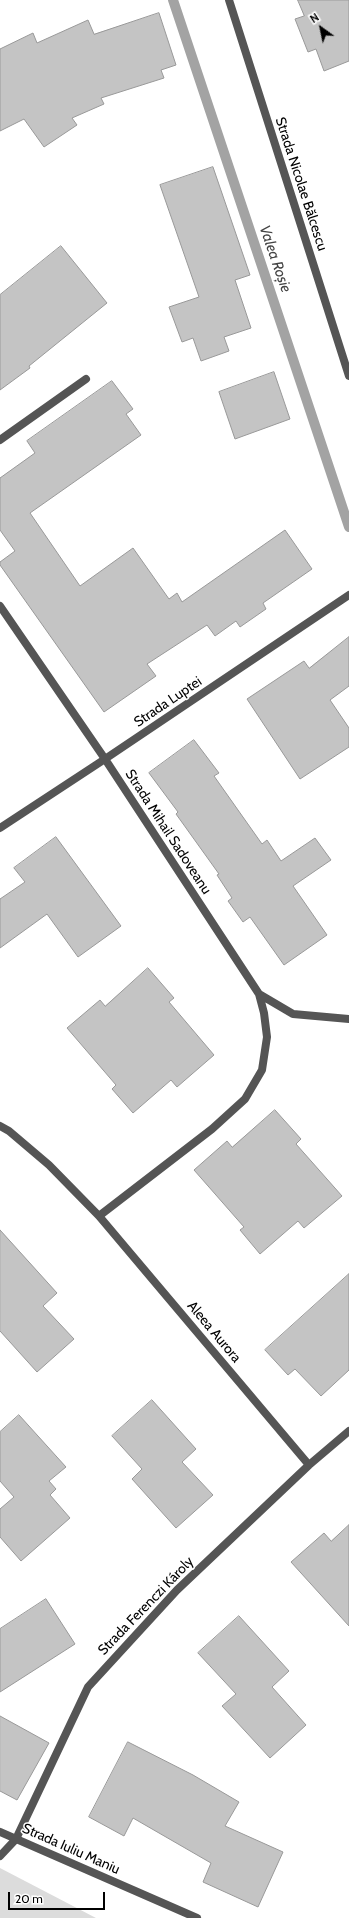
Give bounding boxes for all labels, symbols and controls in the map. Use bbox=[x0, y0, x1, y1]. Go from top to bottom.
north arrow bbox=[301, 8, 341, 48]
text: N bbox=[307, 10, 322, 26]
street label: Strada Nicolae Bălcescu bbox=[271, 115, 331, 253]
water label: Valea Roșie bbox=[255, 223, 295, 295]
street label: Strada Luptei bbox=[131, 673, 205, 731]
street label: Strada Mihail Sadoveanu bbox=[121, 766, 215, 898]
street label: Aleea Aurora bbox=[184, 1298, 244, 1366]
street label: Strada Ferenczi Károly bbox=[95, 1553, 197, 1659]
street label: Strada Iuliu Maniu bbox=[20, 1820, 122, 1878]
scale bar bbox=[10, 1884, 107, 1910]
text: 20 m bbox=[15, 1891, 43, 1906]

